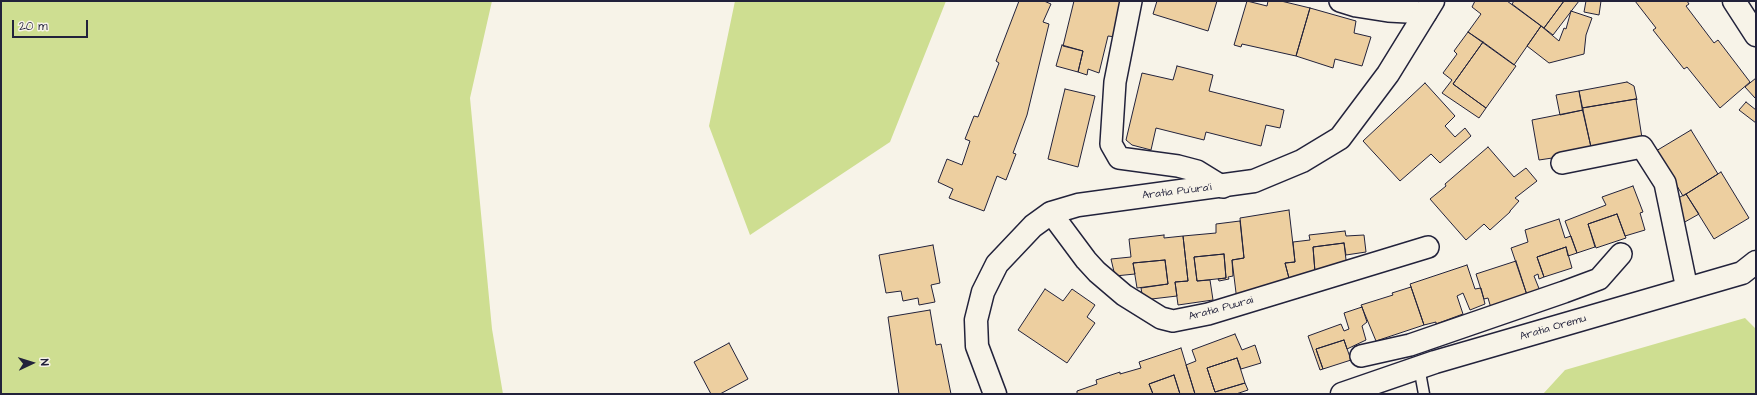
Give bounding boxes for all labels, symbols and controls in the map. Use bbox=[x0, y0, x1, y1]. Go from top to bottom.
scale bar bbox=[14, 12, 90, 38]
text: 20 m bbox=[19, 18, 48, 35]
street label: Aratia Pu'ura'i bbox=[1142, 181, 1212, 203]
street label: Aratia Puurai bbox=[1187, 294, 1255, 324]
street label: Aratia Oremu bbox=[1518, 312, 1588, 344]
north arrow bbox=[12, 343, 52, 383]
text: N bbox=[37, 358, 52, 366]

